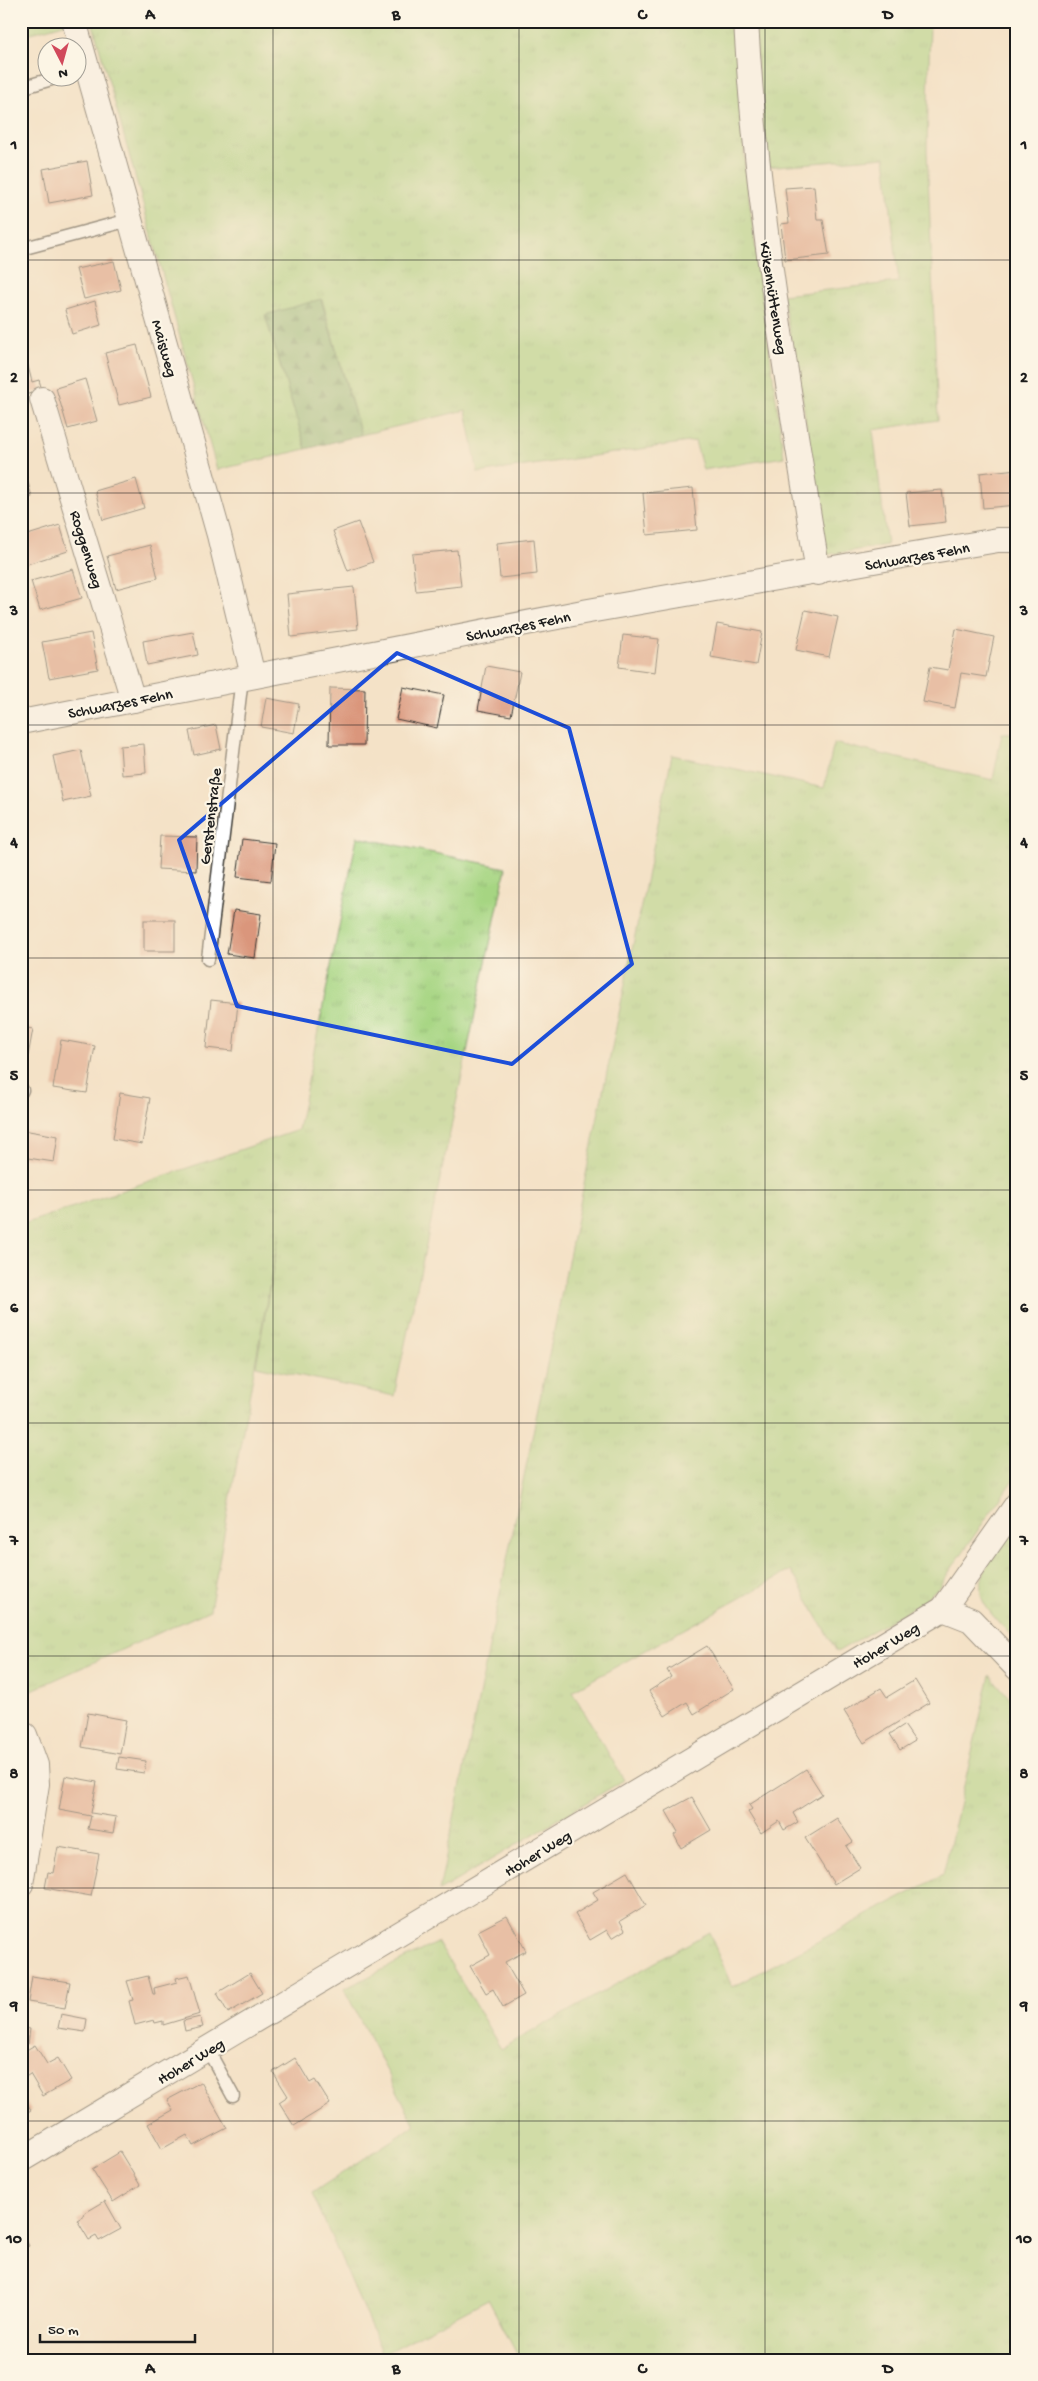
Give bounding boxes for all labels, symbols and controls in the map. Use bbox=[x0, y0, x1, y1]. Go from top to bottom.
text: A bbox=[144, 7, 156, 26]
text: B bbox=[391, 7, 401, 26]
text: C bbox=[637, 7, 648, 26]
text: D bbox=[881, 7, 894, 26]
north arrow bbox=[38, 38, 88, 88]
text: N bbox=[58, 64, 69, 81]
text: 1 bbox=[10, 137, 17, 156]
text: 1 bbox=[1020, 137, 1027, 156]
street label: Kükenhüttenweg bbox=[753, 241, 790, 356]
street label: Maisweg bbox=[145, 318, 180, 380]
text: 2 bbox=[10, 370, 18, 389]
text: 2 bbox=[1020, 370, 1028, 389]
street label: Roggenweg bbox=[64, 509, 106, 591]
street label: Schwarzes Fehn bbox=[864, 540, 972, 577]
text: 3 bbox=[9, 603, 18, 622]
text: 3 bbox=[1019, 603, 1028, 622]
street label: Schwarzes Fehn bbox=[465, 609, 573, 648]
street label: Schwarzes Fehn bbox=[67, 686, 175, 725]
street label: Gerstenstraße bbox=[197, 766, 228, 866]
text: 4 bbox=[9, 835, 18, 854]
text: 4 bbox=[1019, 835, 1028, 854]
text: 5 bbox=[10, 1068, 19, 1087]
text: 5 bbox=[1020, 1068, 1029, 1087]
text: 6 bbox=[10, 1300, 19, 1319]
text: 6 bbox=[1020, 1300, 1029, 1319]
text: 7 bbox=[9, 1533, 19, 1552]
text: 7 bbox=[1019, 1533, 1029, 1552]
street label: Hoher Weg bbox=[850, 1620, 924, 1674]
text: 8 bbox=[10, 1766, 19, 1785]
text: 8 bbox=[1020, 1766, 1029, 1785]
street label: Hoher Weg bbox=[502, 1828, 576, 1882]
text: 9 bbox=[9, 1998, 18, 2017]
text: 9 bbox=[1019, 1998, 1028, 2017]
street label: Hoher Weg bbox=[155, 2036, 229, 2090]
text: 10 bbox=[5, 2231, 22, 2250]
text: 10 bbox=[1015, 2231, 1032, 2250]
scale bar bbox=[40, 2311, 195, 2343]
text: 50 m bbox=[48, 2322, 79, 2340]
text: A bbox=[144, 2361, 156, 2380]
text: B bbox=[391, 2361, 401, 2380]
text: C bbox=[637, 2361, 648, 2380]
text: D bbox=[881, 2361, 894, 2380]

